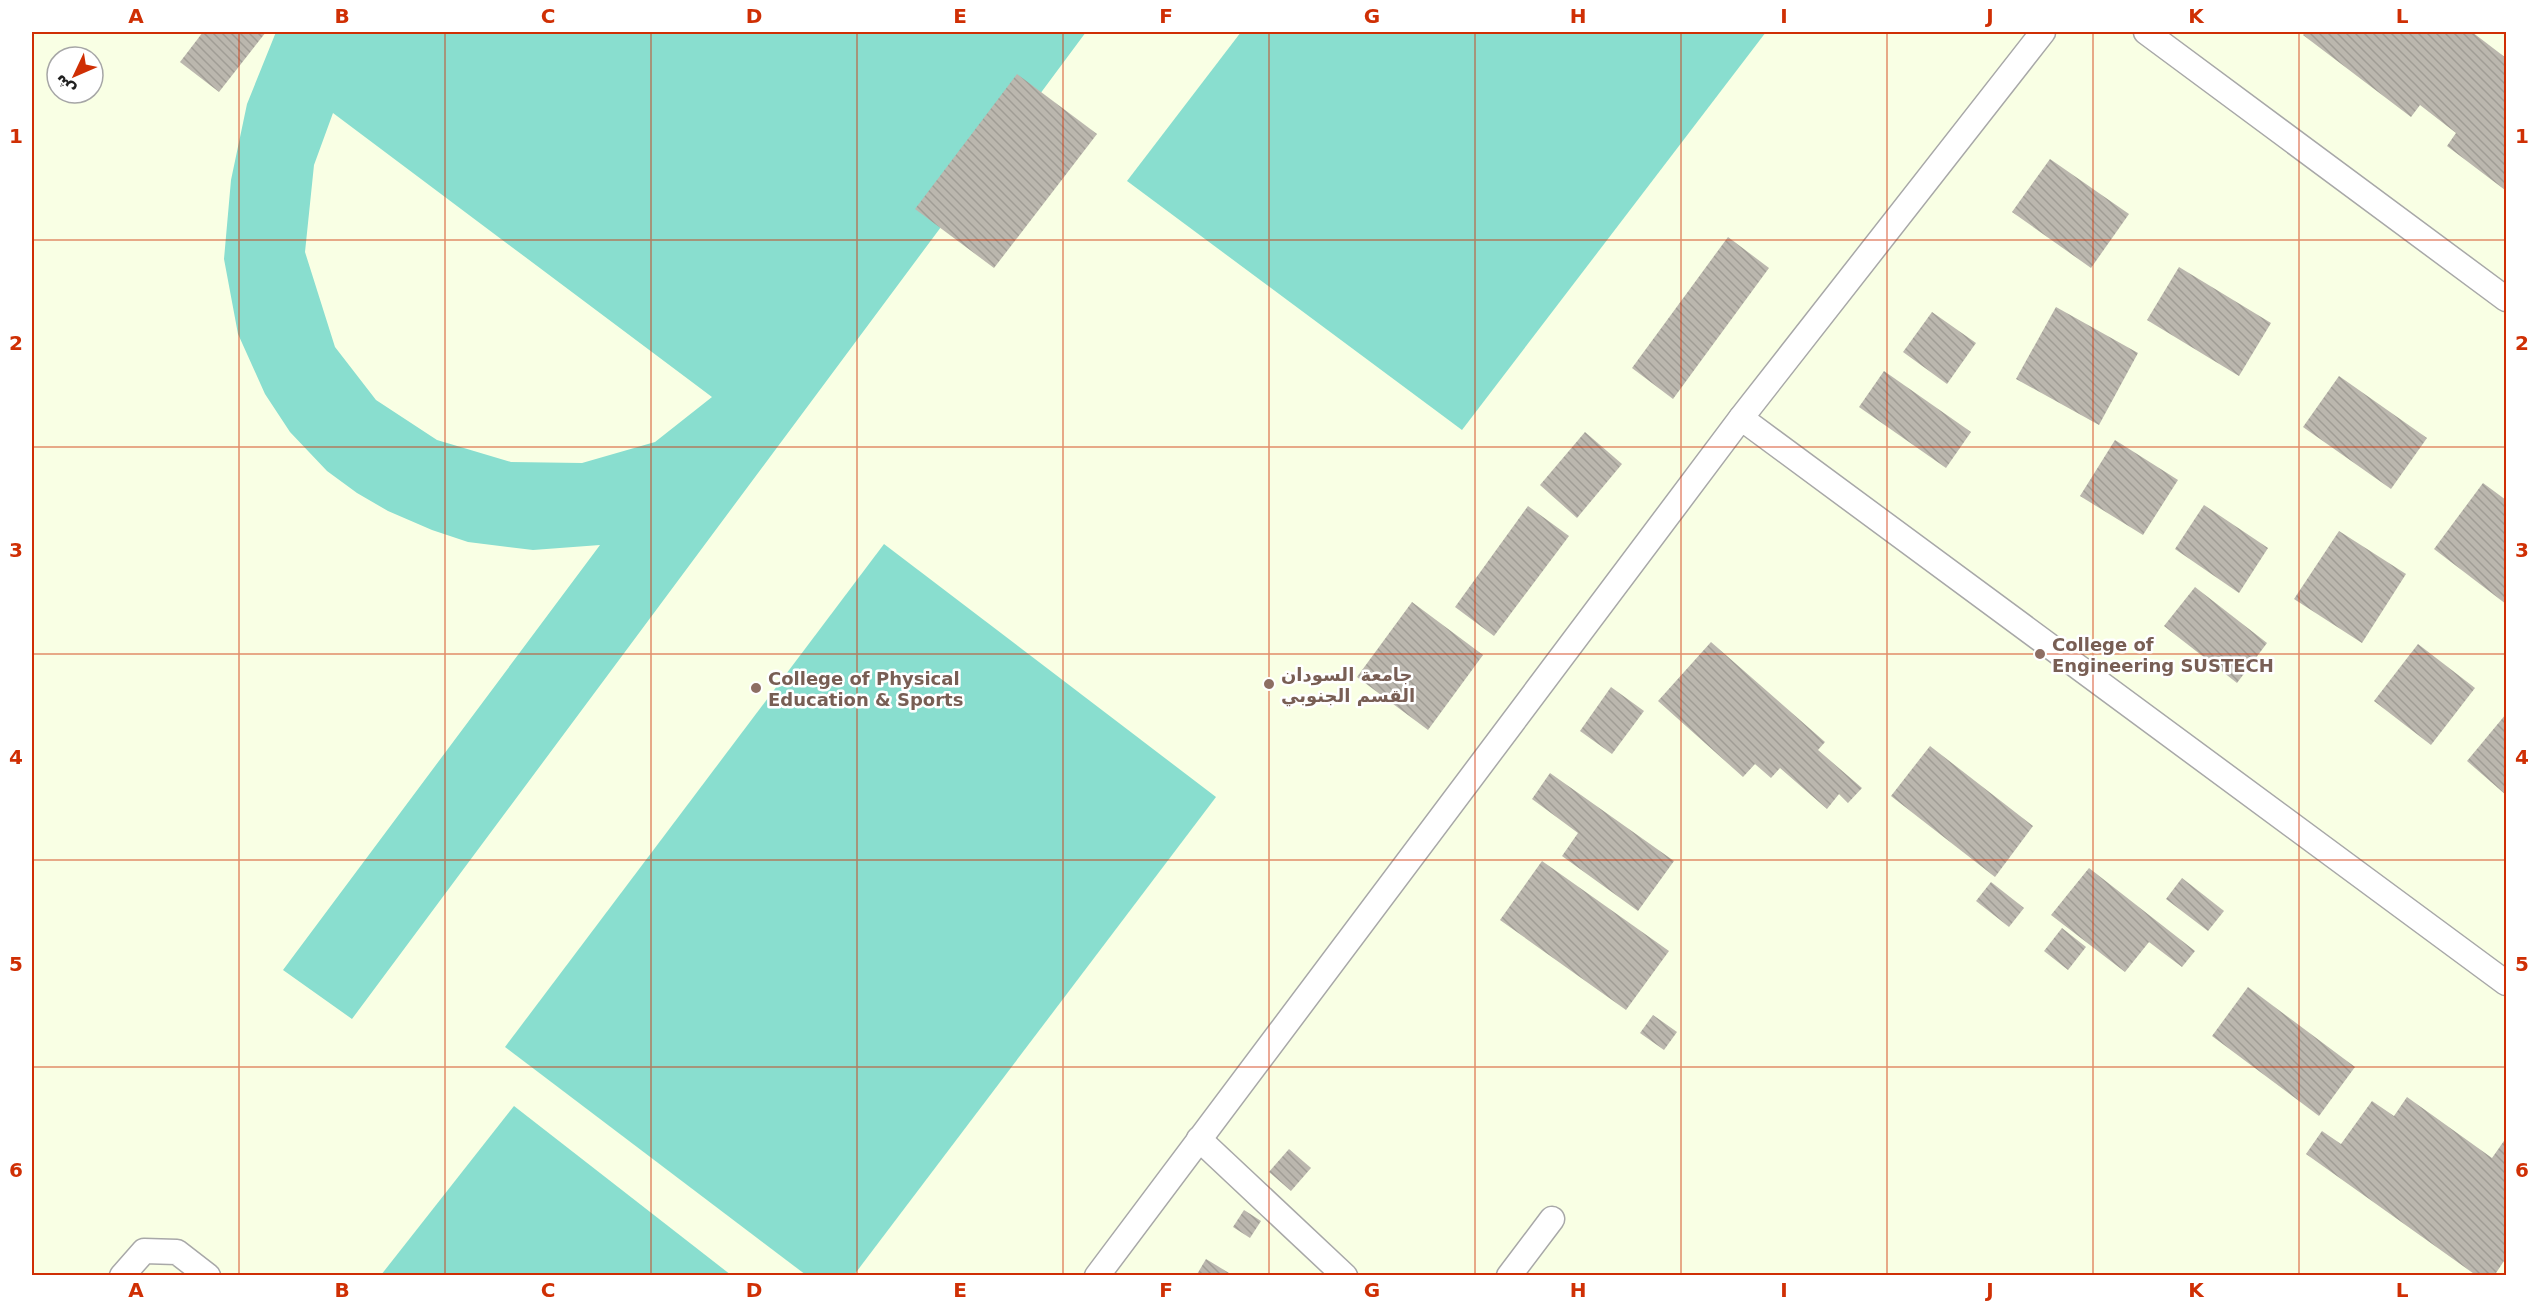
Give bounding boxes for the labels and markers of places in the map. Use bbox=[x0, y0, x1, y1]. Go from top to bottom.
place label: College of Engineering SUSTECH bbox=[2052, 634, 2274, 676]
marker: College of Engineering SUSTECH bbox=[2033, 647, 2047, 661]
place label: جامعة السودان القسم الجنوبي bbox=[1281, 664, 1415, 707]
place label: College of Physical Education & Sports bbox=[768, 668, 963, 710]
marker: جامعة السودان القسم الجنوبي bbox=[1262, 677, 1276, 691]
marker: College of Physical Education & Sports bbox=[749, 681, 763, 695]

